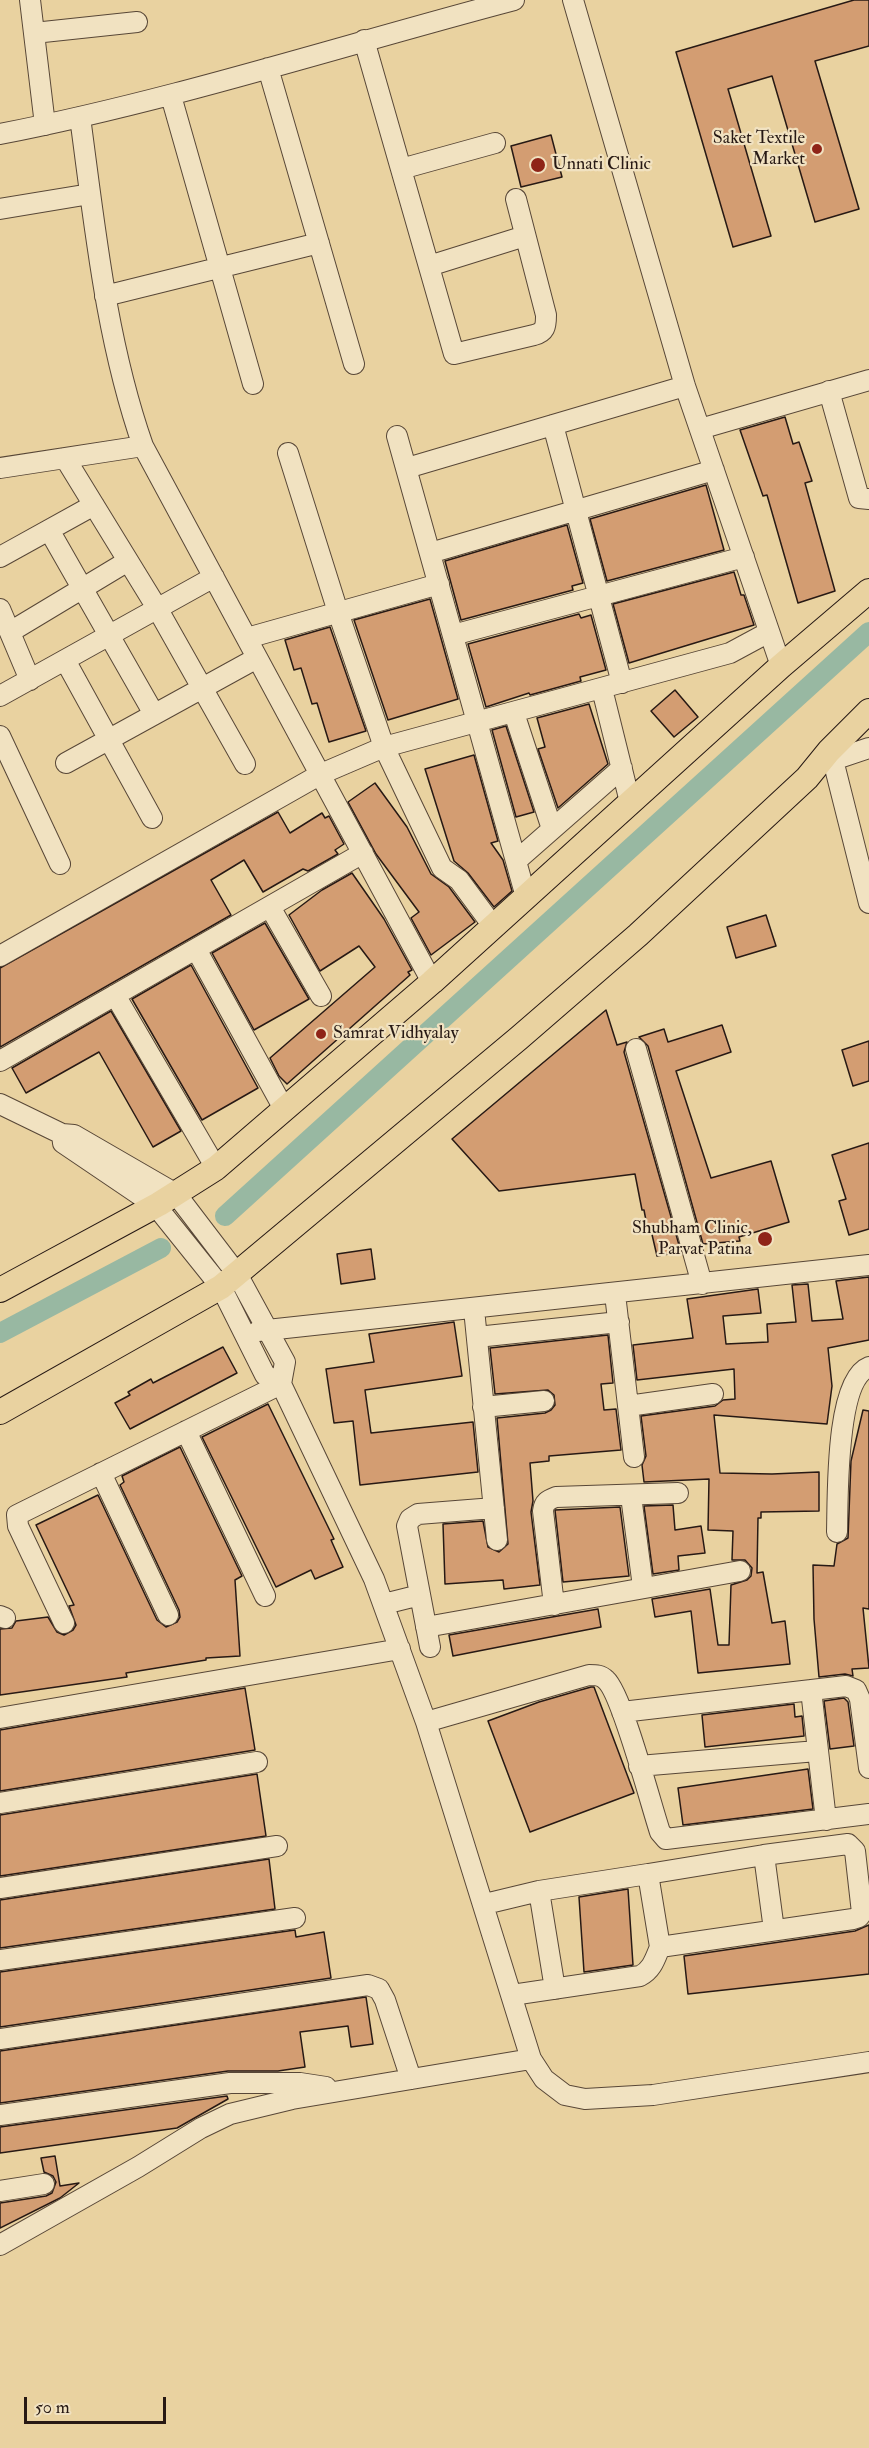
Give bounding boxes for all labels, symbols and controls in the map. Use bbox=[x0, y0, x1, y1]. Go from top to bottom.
place label: Saket Textile Market bbox=[713, 128, 805, 170]
marker: Saket Textile Market bbox=[810, 142, 824, 156]
place label: Unnati Clinic bbox=[552, 154, 651, 176]
marker: Unnati Clinic bbox=[529, 156, 547, 174]
place label: Samrat Vidhyalay bbox=[333, 1023, 459, 1045]
marker: Samrat Vidhyalay bbox=[314, 1027, 328, 1041]
place label: Shubham Clinic, Parvat Patina bbox=[632, 1218, 752, 1260]
marker: Shubham Clinic, Parvat Patina bbox=[756, 1230, 774, 1248]
scale bar bbox=[27, 2385, 170, 2423]
text: 50 m bbox=[35, 2396, 70, 2419]

